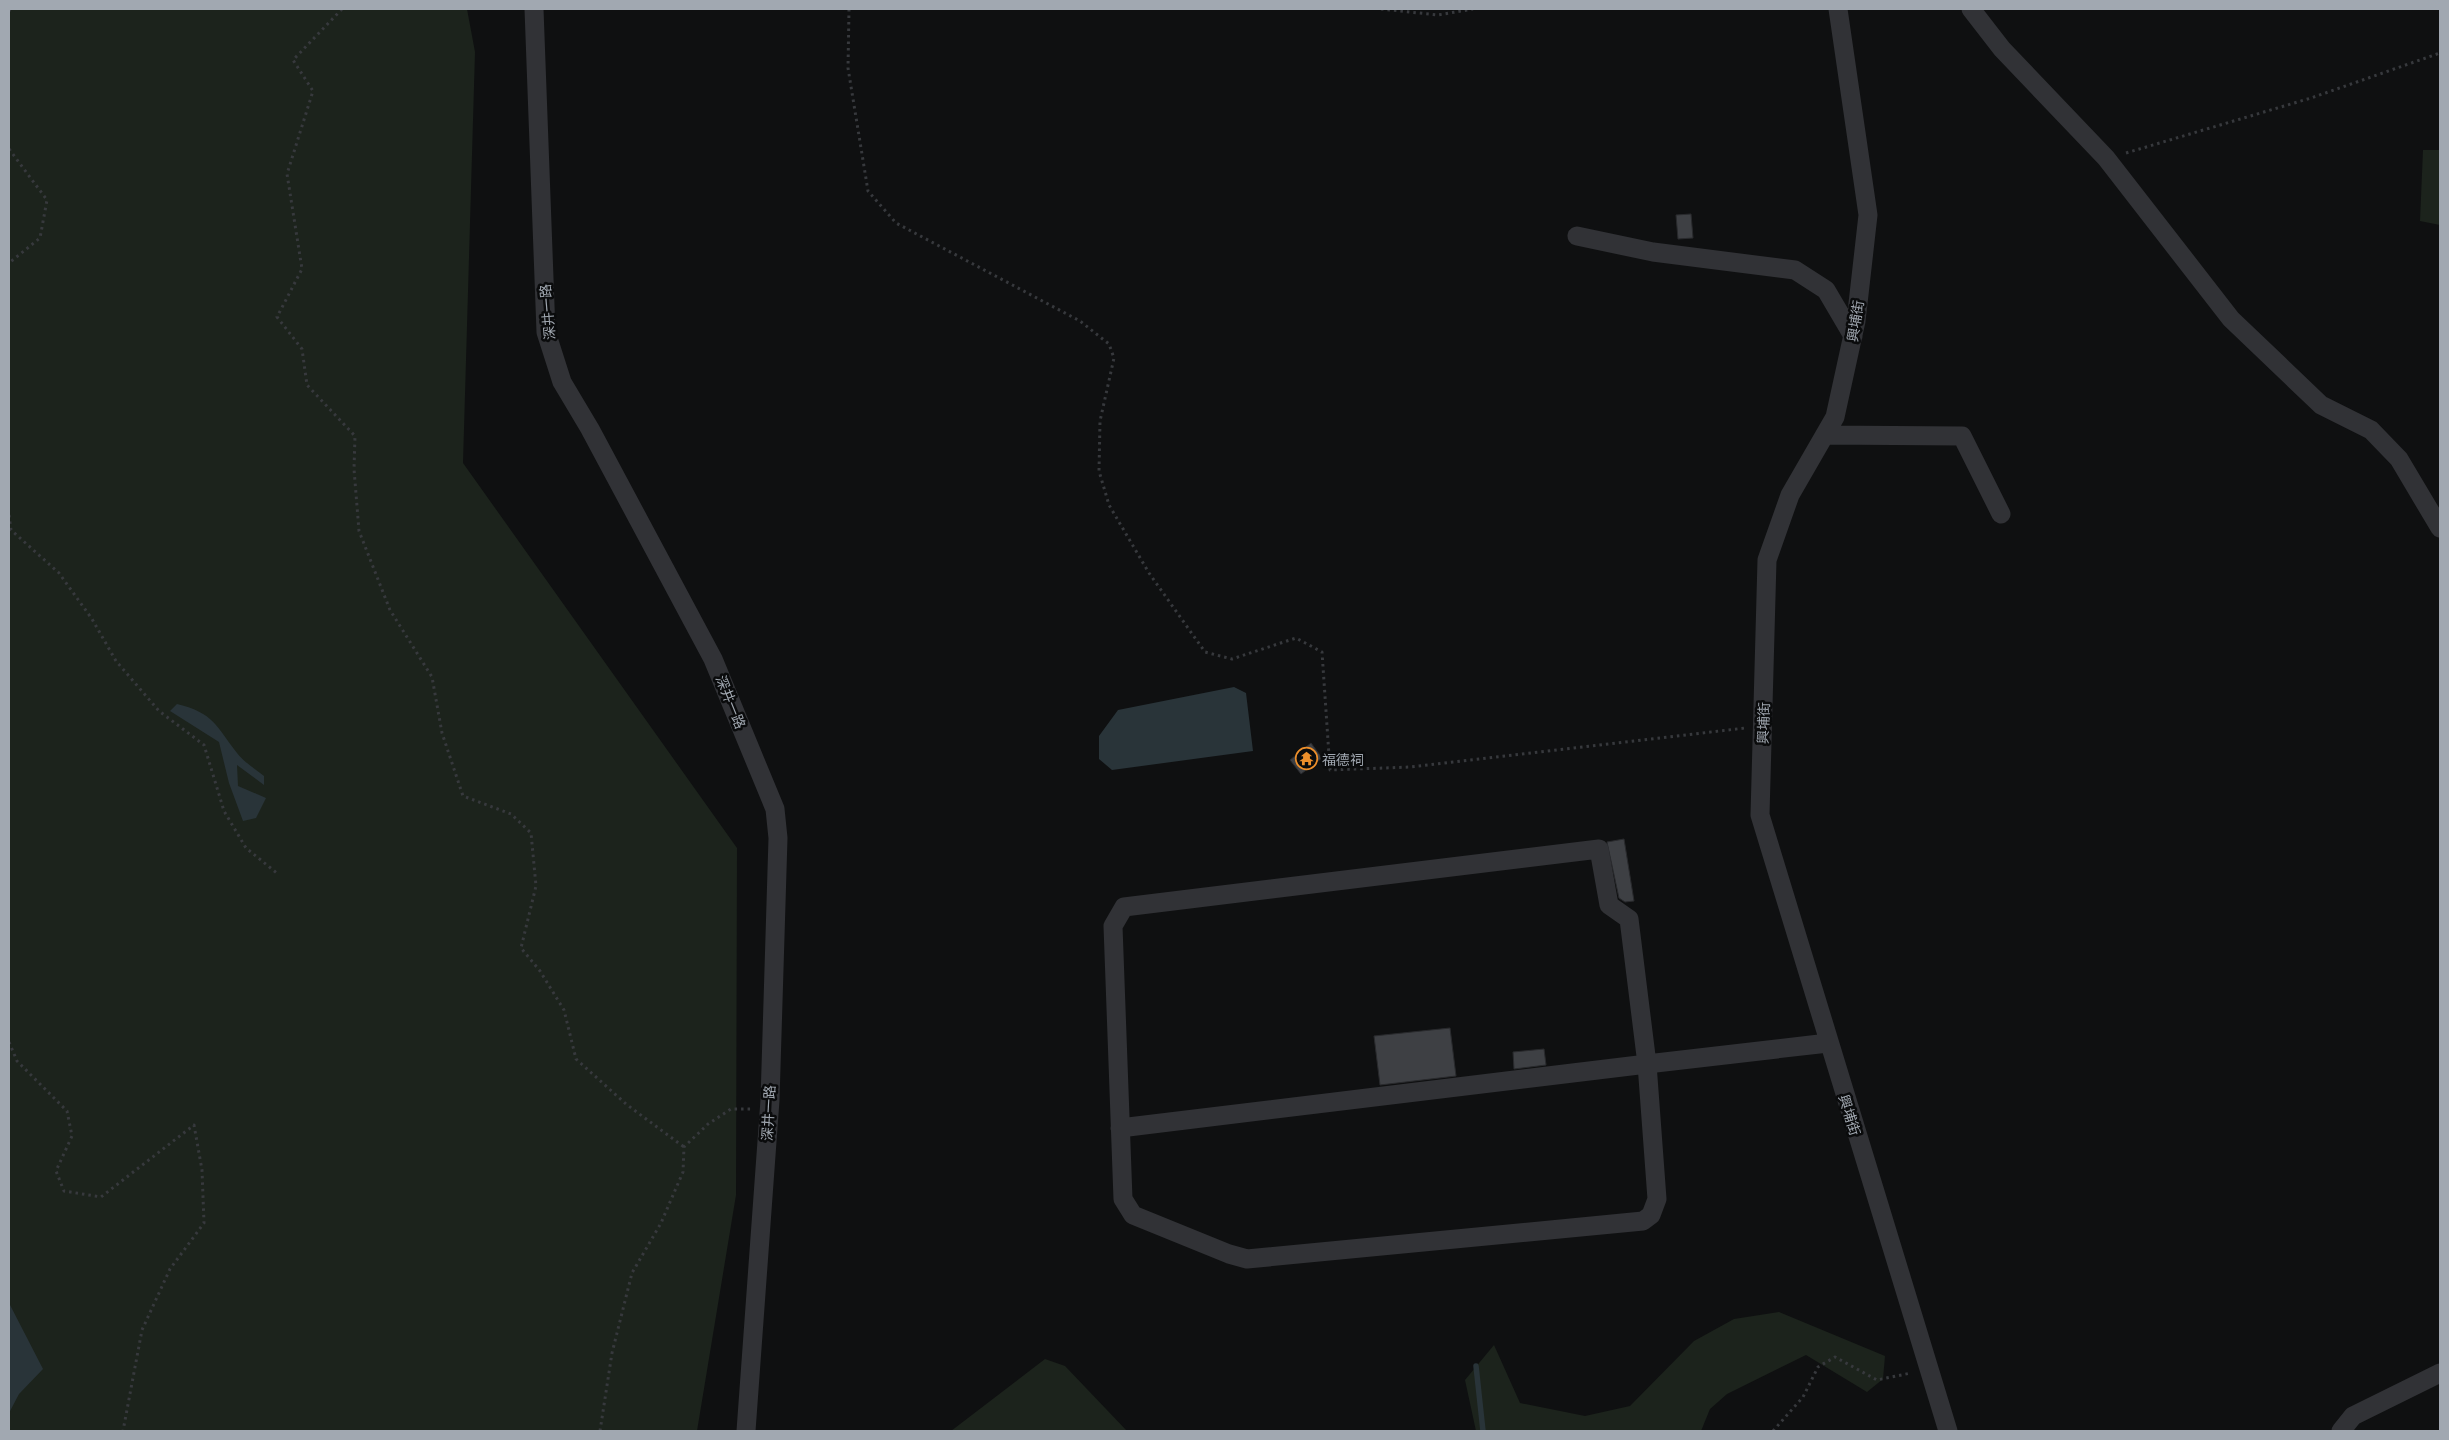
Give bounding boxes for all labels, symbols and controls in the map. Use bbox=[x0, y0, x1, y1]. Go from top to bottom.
street label: 深井一路 bbox=[535, 283, 559, 341]
street label: 興埔街 bbox=[1842, 299, 1868, 343]
street label: 深井一路 bbox=[712, 672, 750, 732]
street label: 興埔街 bbox=[1753, 702, 1773, 744]
temple icon: 福德祠 bbox=[1294, 747, 1318, 771]
place label: 福德祠 bbox=[1322, 750, 1364, 769]
street label: 深井一路 bbox=[757, 1085, 779, 1141]
street label: 興埔街 bbox=[1835, 1092, 1865, 1138]

